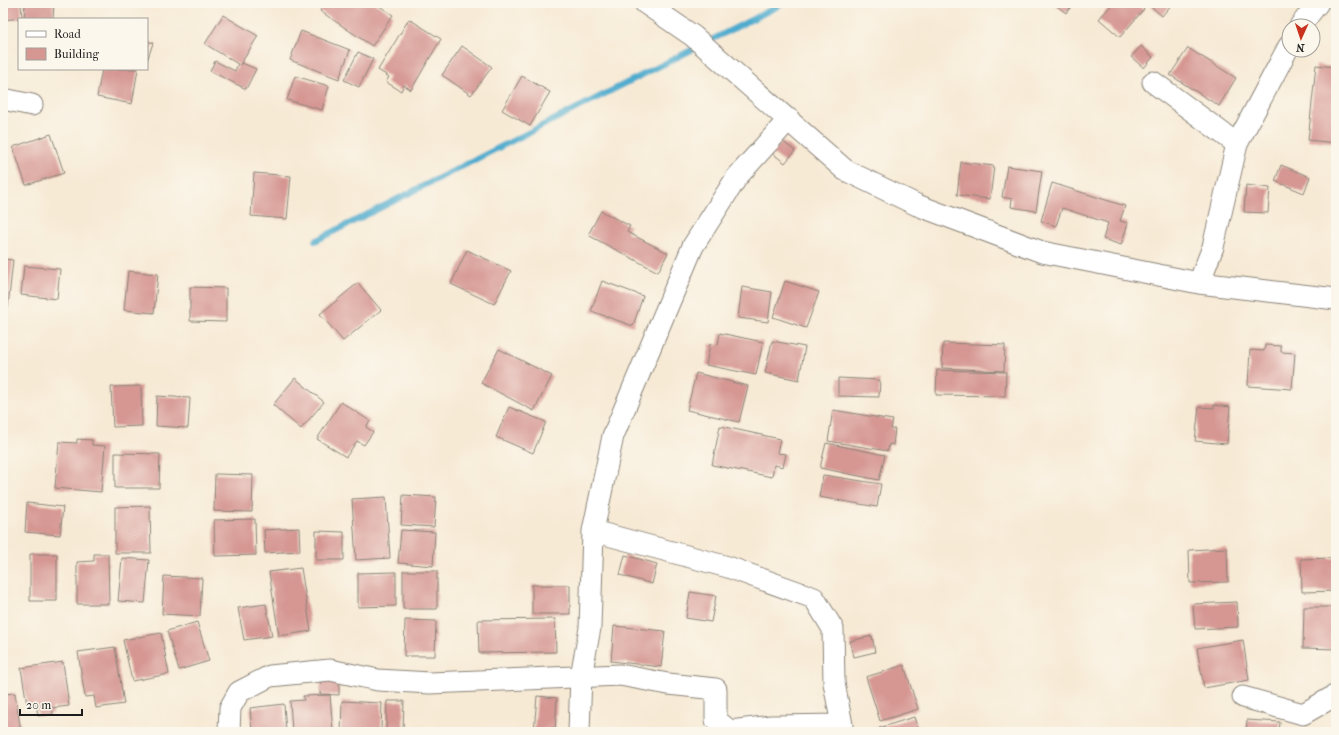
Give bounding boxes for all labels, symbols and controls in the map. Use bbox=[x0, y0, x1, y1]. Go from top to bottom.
legend bbox=[18, 18, 148, 70]
north arrow bbox=[1281, 18, 1321, 58]
text: Road bbox=[54, 27, 81, 41]
text: N bbox=[1295, 41, 1305, 54]
text: Building bbox=[54, 47, 99, 61]
scale bar bbox=[20, 691, 82, 717]
text: 20 m bbox=[26, 698, 51, 712]

